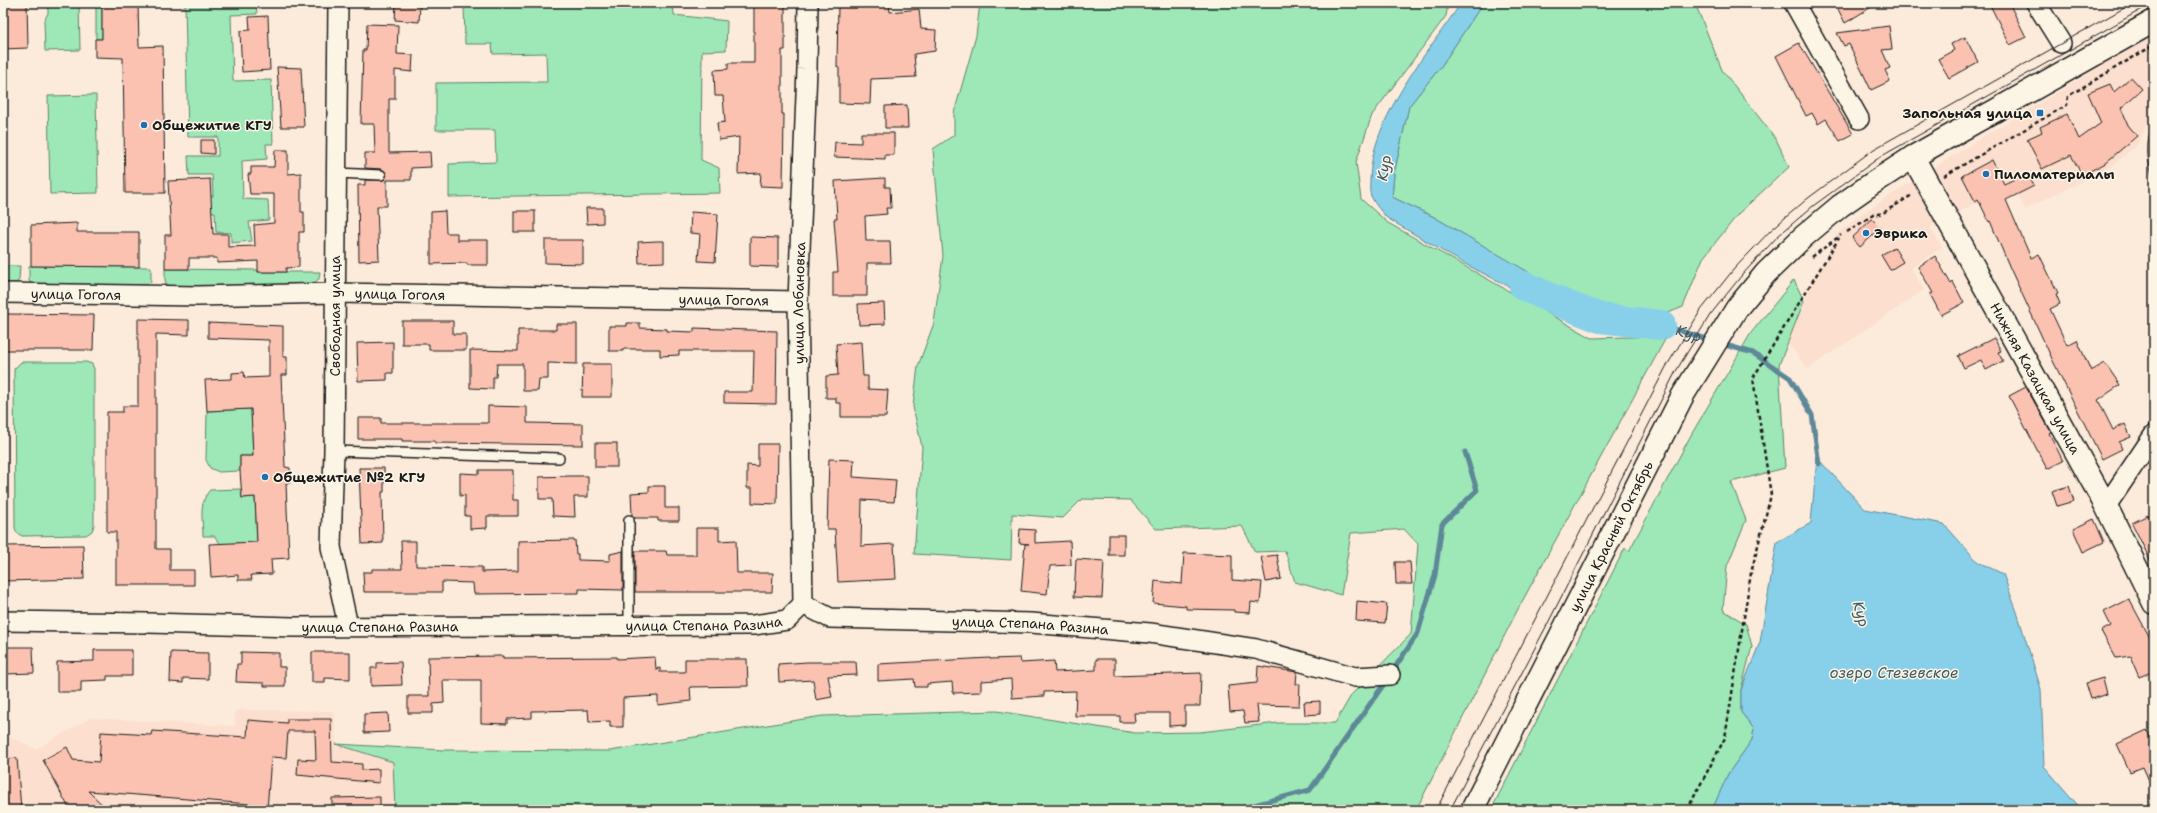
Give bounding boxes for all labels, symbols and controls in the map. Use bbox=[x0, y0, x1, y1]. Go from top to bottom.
place label: Запольная улица bbox=[1903, 104, 2032, 122]
marker: Запольная улица bbox=[2035, 108, 2045, 118]
place label: Общежитие КГУ bbox=[152, 116, 272, 134]
marker: Общежитие КГУ bbox=[139, 120, 149, 130]
water label: Кур bbox=[1372, 153, 1396, 183]
place label: Пиломатериалы bbox=[1994, 165, 2115, 183]
marker: Пиломатериалы bbox=[1981, 169, 1991, 179]
place label: Эврика bbox=[1874, 224, 1928, 242]
marker: Эврика bbox=[1861, 228, 1871, 238]
street label: улица Лобановка bbox=[789, 241, 809, 364]
street label: Свободная улица bbox=[326, 255, 344, 377]
street label: улица Гоголя bbox=[31, 284, 121, 304]
street label: улица Гоголя bbox=[355, 284, 445, 304]
street label: улица Гоголя bbox=[678, 290, 769, 309]
street label: Нижняя Казацкая улица bbox=[1986, 299, 2085, 458]
water label: Кур bbox=[1673, 320, 1704, 347]
street label: улица Красный Октябрь bbox=[1565, 458, 1657, 615]
place label: Общежитие №2 КГУ bbox=[273, 468, 425, 486]
marker: Общежитие №2 КГУ bbox=[260, 472, 270, 482]
water label: Кур bbox=[1848, 599, 1874, 629]
street label: улица Степана Разина bbox=[625, 612, 784, 635]
street label: улица Степана Разина bbox=[952, 612, 1110, 639]
street label: улица Степана Разина bbox=[301, 617, 459, 636]
water label: озеро Стезевское bbox=[1830, 663, 1958, 683]

